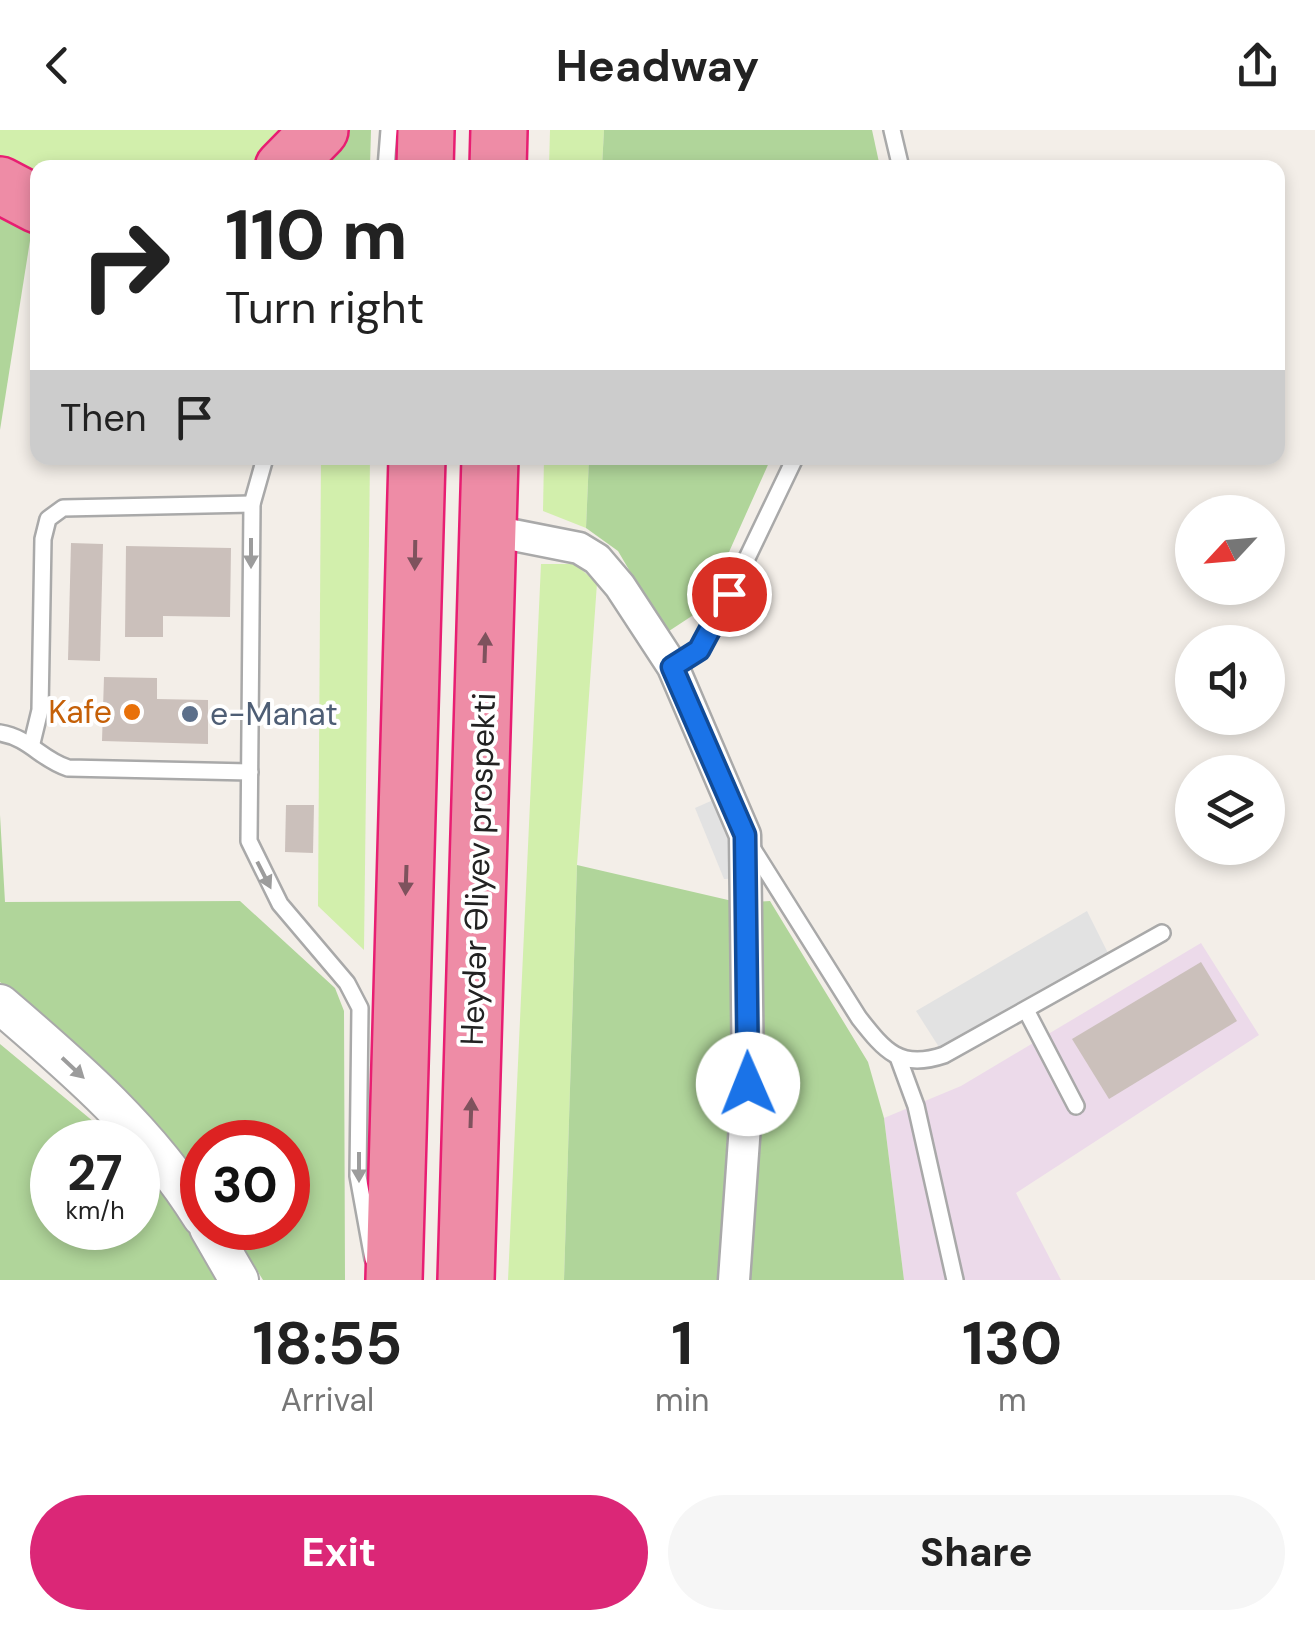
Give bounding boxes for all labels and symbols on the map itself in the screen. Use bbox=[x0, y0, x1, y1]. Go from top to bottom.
north arrow bbox=[1175, 495, 1285, 605]
one-way arrow bbox=[243, 537, 259, 569]
one-way arrow bbox=[406, 539, 422, 571]
pin bbox=[687, 552, 772, 637]
one-way arrow bbox=[477, 631, 493, 663]
place label: Kafe bbox=[48, 691, 112, 733]
street label: Heydər Əliyev prospekti bbox=[451, 692, 505, 1046]
place label: e-Manat bbox=[210, 693, 338, 735]
marker: Kafe bbox=[121, 701, 143, 723]
marker: e-Manat bbox=[179, 703, 201, 725]
one-way arrow bbox=[255, 860, 272, 889]
one-way arrow bbox=[398, 864, 414, 896]
position arrow bbox=[696, 1032, 800, 1136]
one-way arrow bbox=[61, 1056, 85, 1079]
one-way arrow bbox=[463, 1096, 479, 1128]
speed limit sign: 30 bbox=[180, 1120, 310, 1250]
one-way arrow bbox=[351, 1152, 367, 1184]

